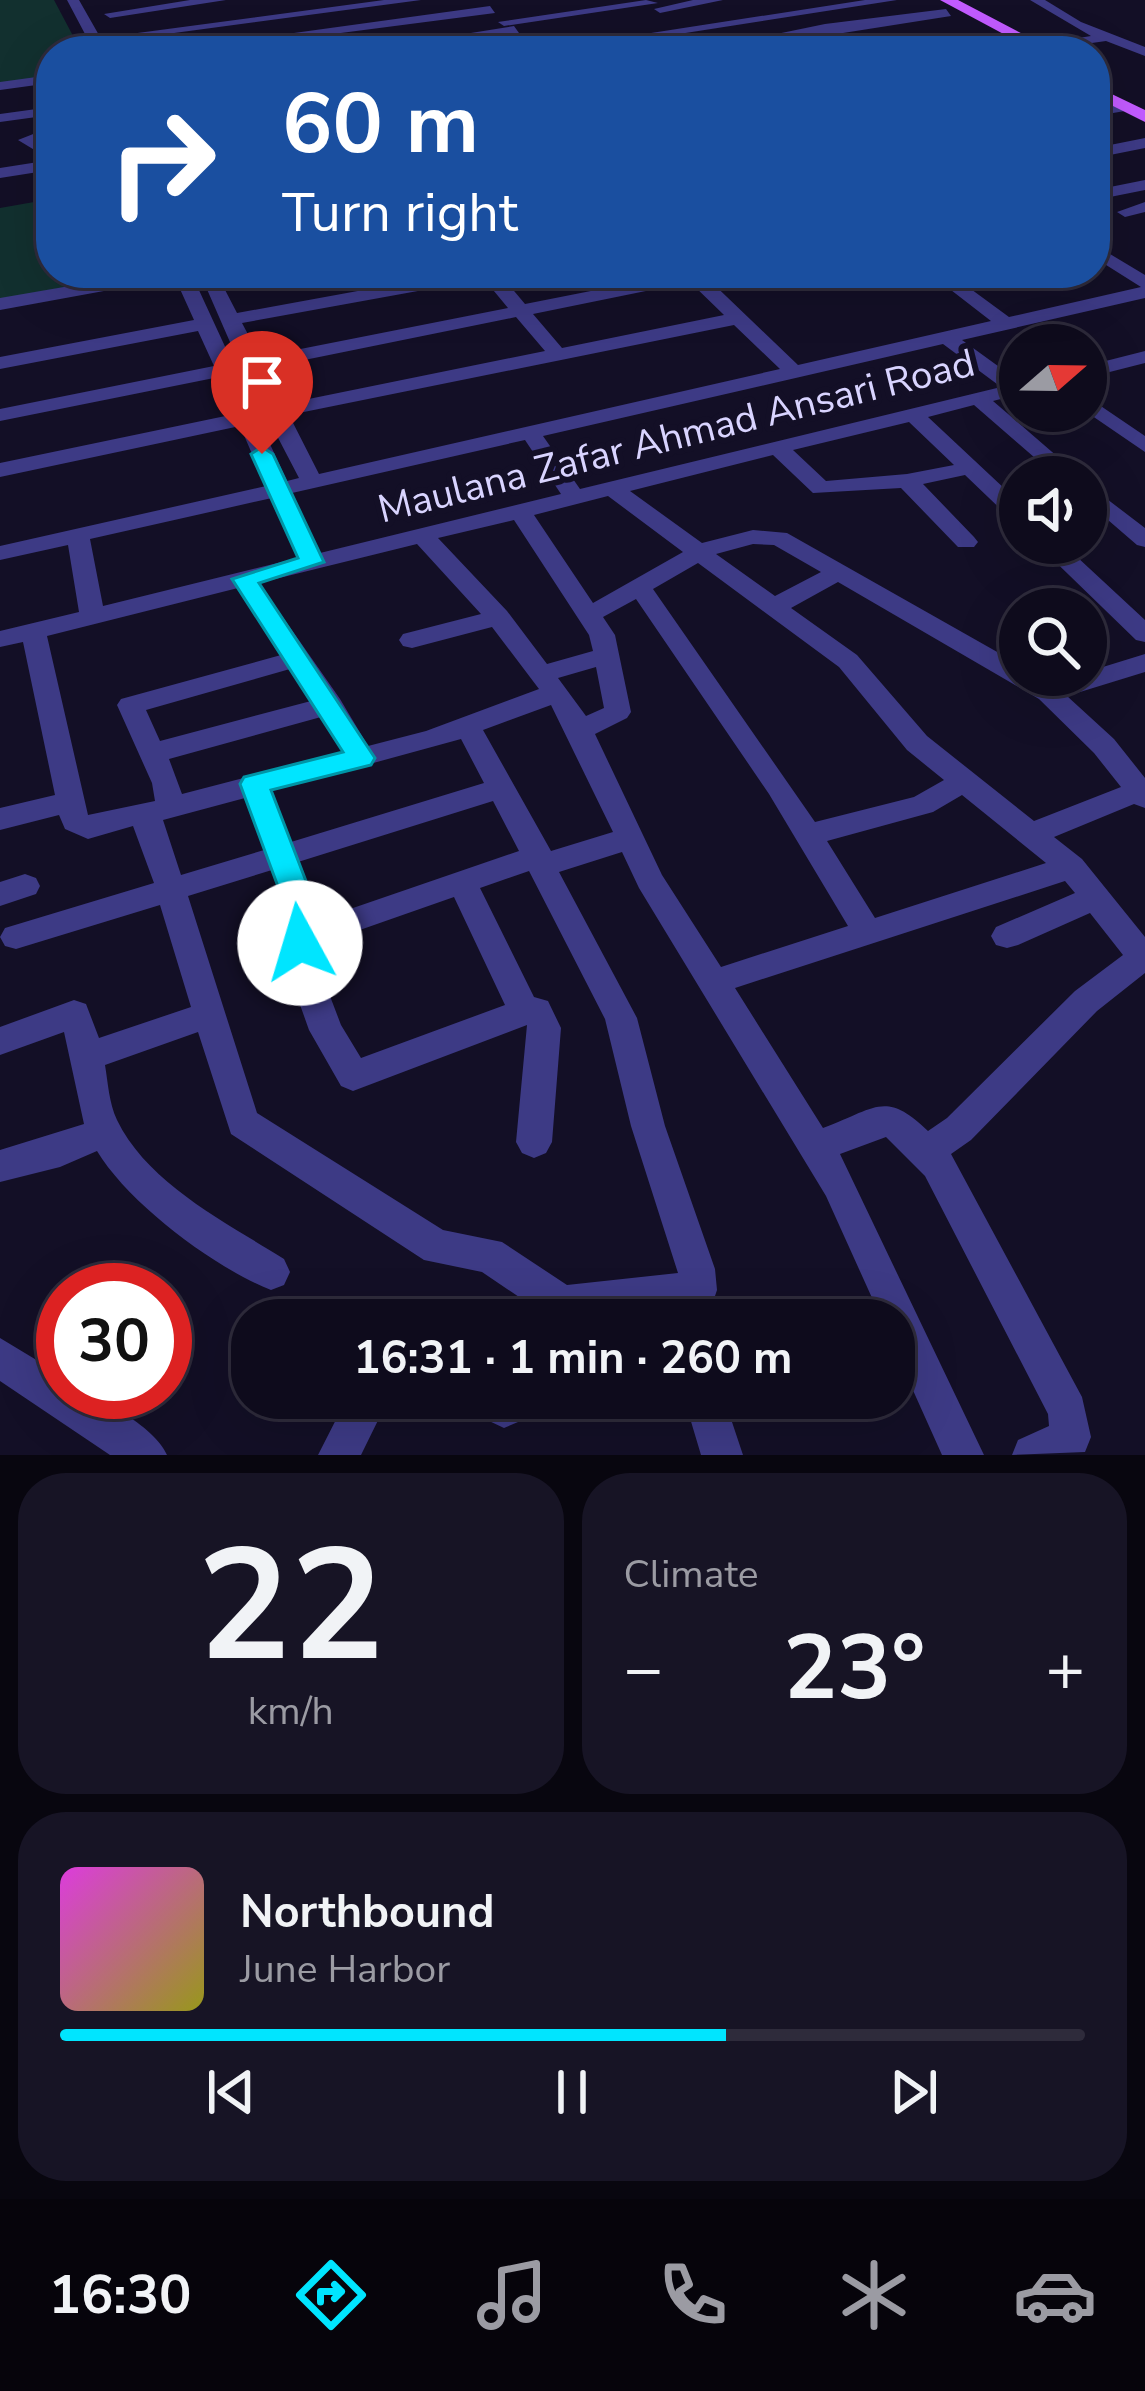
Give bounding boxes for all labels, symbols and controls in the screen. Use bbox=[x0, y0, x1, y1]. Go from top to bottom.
text: 60 m bbox=[282, 67, 479, 182]
icon: right bbox=[84, 84, 240, 240]
text: Turn right bbox=[282, 176, 518, 250]
north arrow bbox=[999, 324, 1107, 432]
map controls bbox=[999, 324, 1107, 696]
pin bbox=[211, 331, 313, 454]
street label: Maulana Zafar Ahmad Ansari Road bbox=[373, 337, 980, 536]
icon: arrive bbox=[229, 349, 295, 415]
button: sound bbox=[999, 456, 1107, 564]
button: search bbox=[999, 588, 1107, 696]
position arrow bbox=[237, 880, 363, 1006]
speed limit sign: 30 bbox=[36, 1263, 192, 1419]
text: 16:31 · 1 min · 260 m bbox=[353, 1328, 793, 1389]
text: 22 bbox=[197, 1500, 384, 1713]
text: Climate bbox=[624, 1548, 759, 1601]
text: 23° bbox=[783, 1607, 925, 1730]
text: − bbox=[624, 1624, 663, 1714]
text: + bbox=[1045, 1624, 1085, 1714]
text: km/h bbox=[248, 1685, 334, 1738]
text: Northbound bbox=[240, 1882, 494, 1943]
text: June Harbor bbox=[240, 1943, 450, 1996]
icon: previous bbox=[198, 2059, 264, 2125]
icon: pause bbox=[539, 2059, 605, 2125]
icon: next bbox=[881, 2059, 947, 2125]
icon: directions bbox=[289, 2253, 373, 2337]
icon: music bbox=[470, 2253, 554, 2337]
icon: phone bbox=[651, 2253, 735, 2337]
icon: climate bbox=[832, 2253, 916, 2337]
icon: car bbox=[1013, 2253, 1097, 2337]
text: 16:30 bbox=[49, 2258, 192, 2332]

